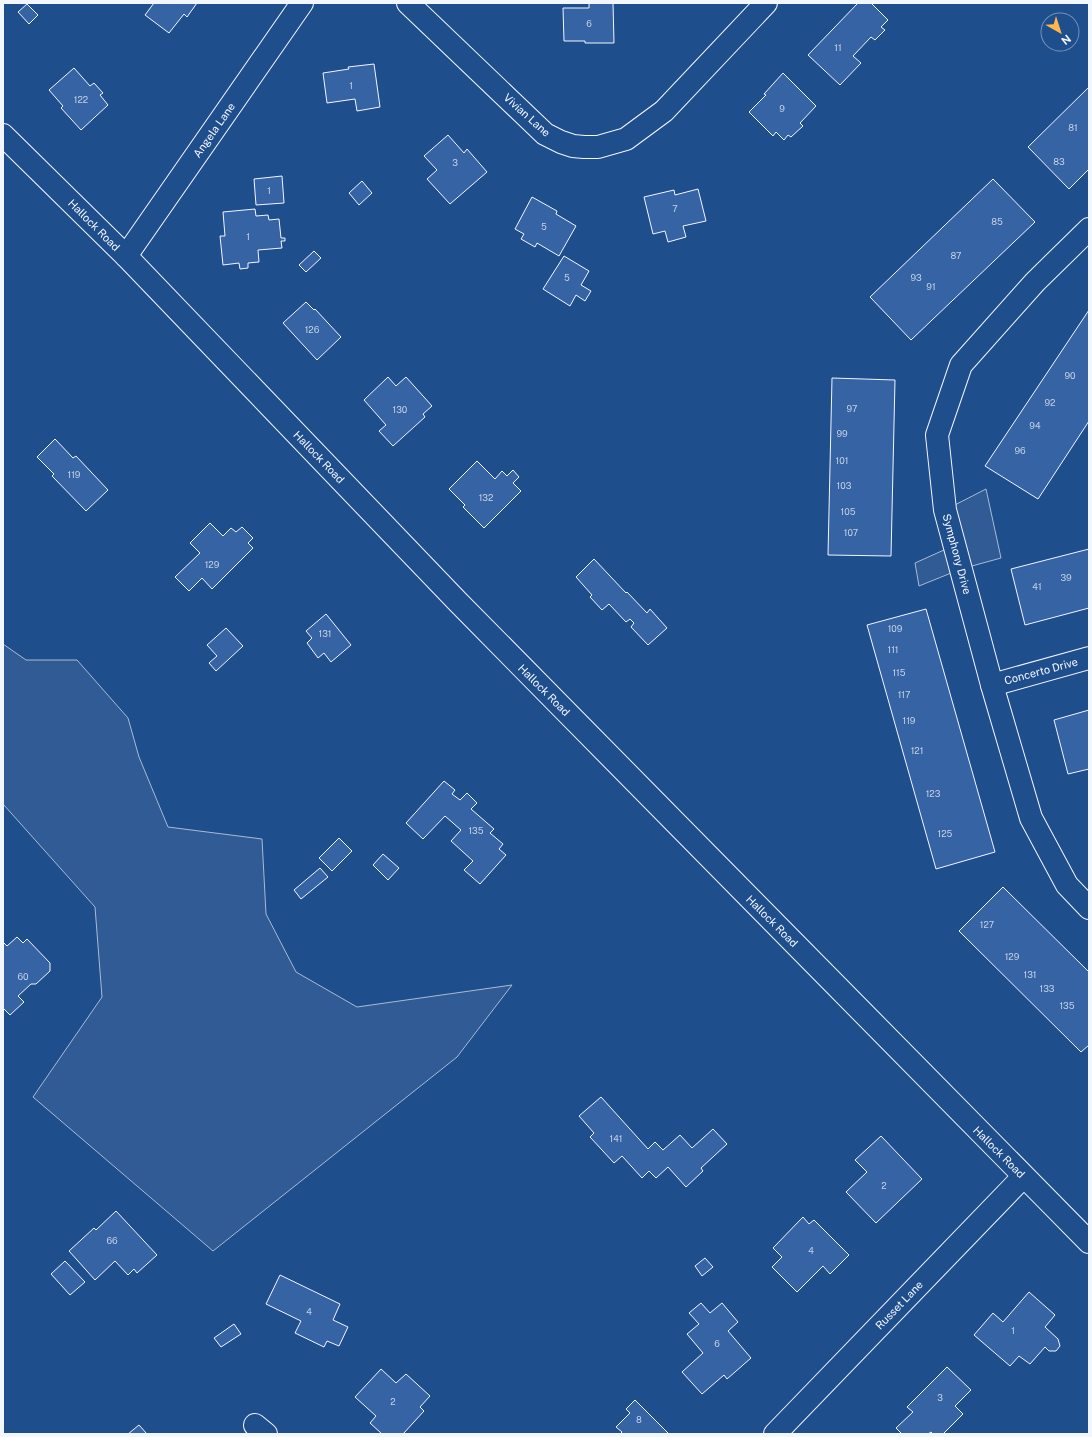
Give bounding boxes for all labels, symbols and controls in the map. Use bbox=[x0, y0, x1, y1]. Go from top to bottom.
north arrow bbox=[1040, 12, 1080, 52]
house number: 6 bbox=[586, 18, 592, 29]
text: N bbox=[1059, 32, 1073, 47]
house number: 11 bbox=[834, 42, 842, 53]
house number: 1 bbox=[349, 80, 353, 91]
street label: Vivian Lane bbox=[501, 91, 553, 139]
house number: 122 bbox=[74, 94, 88, 105]
street label: Angela Lane bbox=[191, 100, 237, 160]
house number: 9 bbox=[779, 103, 785, 114]
house number: 81 bbox=[1068, 122, 1078, 133]
house number: 83 bbox=[1053, 156, 1065, 167]
house number: 3 bbox=[452, 157, 458, 168]
house number: 1 bbox=[267, 185, 271, 196]
street label: Hallock Road bbox=[66, 197, 122, 253]
house number: 7 bbox=[672, 203, 678, 214]
house number: 85 bbox=[991, 216, 1003, 227]
house number: 5 bbox=[541, 221, 547, 232]
house number: 1 bbox=[246, 231, 250, 242]
house number: 87 bbox=[950, 250, 962, 261]
house number: 5 bbox=[564, 272, 570, 283]
house number: 93 bbox=[910, 272, 922, 283]
house number: 91 bbox=[926, 281, 936, 292]
house number: 126 bbox=[305, 324, 320, 335]
house number: 90 bbox=[1064, 370, 1076, 381]
house number: 92 bbox=[1045, 397, 1055, 408]
house number: 97 bbox=[847, 403, 857, 414]
house number: 130 bbox=[393, 404, 408, 415]
house number: 94 bbox=[1029, 420, 1041, 431]
street label: Hallock Road bbox=[291, 428, 347, 486]
house number: 99 bbox=[836, 428, 848, 439]
house number: 96 bbox=[1014, 445, 1026, 456]
house number: 101 bbox=[836, 455, 848, 466]
house number: 119 bbox=[68, 469, 81, 480]
house number: 103 bbox=[837, 480, 852, 491]
house number: 132 bbox=[479, 492, 493, 503]
house number: 105 bbox=[841, 506, 856, 517]
street label: Symphony Drive bbox=[940, 512, 974, 596]
house number: 107 bbox=[844, 527, 858, 538]
house number: 129 bbox=[205, 559, 220, 570]
house number: 39 bbox=[1060, 572, 1072, 583]
house number: 41 bbox=[1032, 581, 1042, 592]
house number: 109 bbox=[888, 623, 903, 634]
house number: 131 bbox=[319, 628, 332, 639]
house number: 111 bbox=[888, 644, 899, 655]
street label: Concerto Drive bbox=[1003, 655, 1079, 687]
street label: Hallock Road bbox=[516, 662, 572, 718]
house number: 115 bbox=[892, 667, 906, 678]
house number: 117 bbox=[898, 689, 910, 700]
house number: 119 bbox=[903, 715, 916, 726]
house number: 121 bbox=[911, 745, 923, 756]
house number: 123 bbox=[926, 788, 941, 799]
house number: 135 bbox=[468, 825, 484, 836]
house number: 125 bbox=[938, 828, 953, 839]
street label: Hallock Road bbox=[744, 893, 800, 949]
house number: 127 bbox=[980, 919, 994, 930]
house number: 129 bbox=[1005, 951, 1020, 962]
house number: 131 bbox=[1024, 969, 1037, 980]
house number: 60 bbox=[17, 971, 29, 982]
house number: 133 bbox=[1040, 983, 1055, 994]
house number: 135 bbox=[1059, 1000, 1075, 1011]
street label: Hallock Road bbox=[971, 1124, 1027, 1180]
house number: 141 bbox=[610, 1133, 622, 1144]
house number: 2 bbox=[881, 1180, 887, 1191]
house number: 66 bbox=[106, 1235, 118, 1246]
house number: 4 bbox=[808, 1245, 814, 1256]
street label: Russet Lane bbox=[873, 1278, 925, 1332]
house number: 4 bbox=[306, 1306, 312, 1317]
house number: 1 bbox=[1011, 1325, 1015, 1336]
house number: 6 bbox=[714, 1338, 720, 1349]
house number: 3 bbox=[937, 1392, 943, 1403]
house number: 2 bbox=[390, 1396, 396, 1407]
house number: 8 bbox=[636, 1414, 642, 1425]

